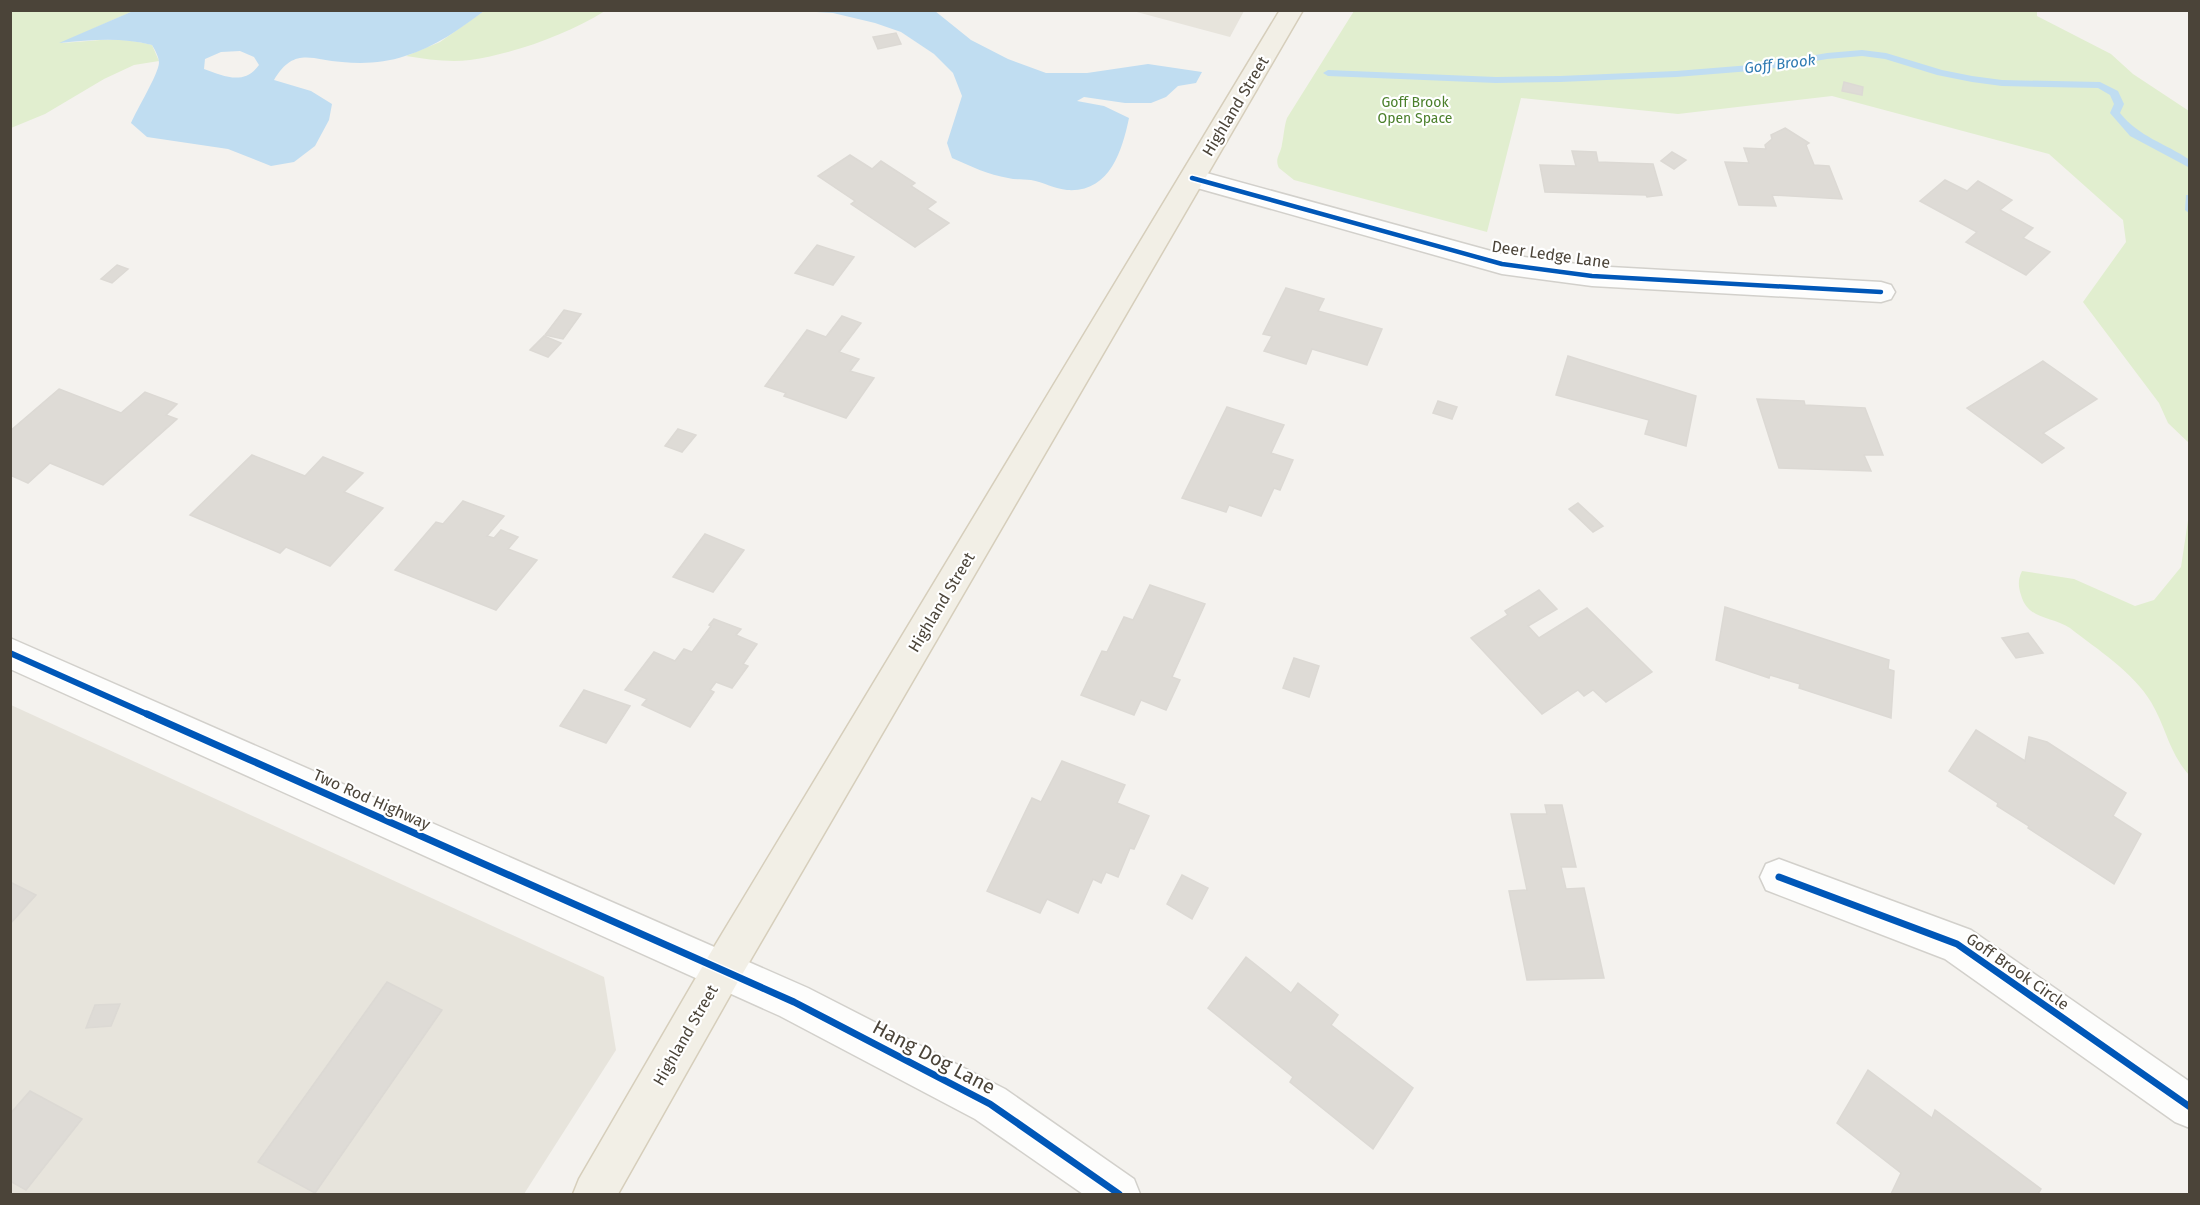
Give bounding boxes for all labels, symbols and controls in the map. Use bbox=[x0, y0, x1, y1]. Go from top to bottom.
water label: Goff Brook bbox=[1743, 51, 1817, 77]
street label: Highland Street bbox=[1198, 53, 1273, 160]
park label: Goff Brook Open Space bbox=[1377, 94, 1453, 127]
street label: Deer Ledge Lane bbox=[1490, 237, 1611, 272]
street label: Highland Street bbox=[904, 549, 979, 656]
street label: Two Rod Highway bbox=[310, 765, 433, 834]
street label: Goff Brook Circle bbox=[1963, 929, 2073, 1014]
street label: Highland Street bbox=[649, 981, 722, 1089]
street label: Hang Dog Lane bbox=[869, 1015, 999, 1099]

